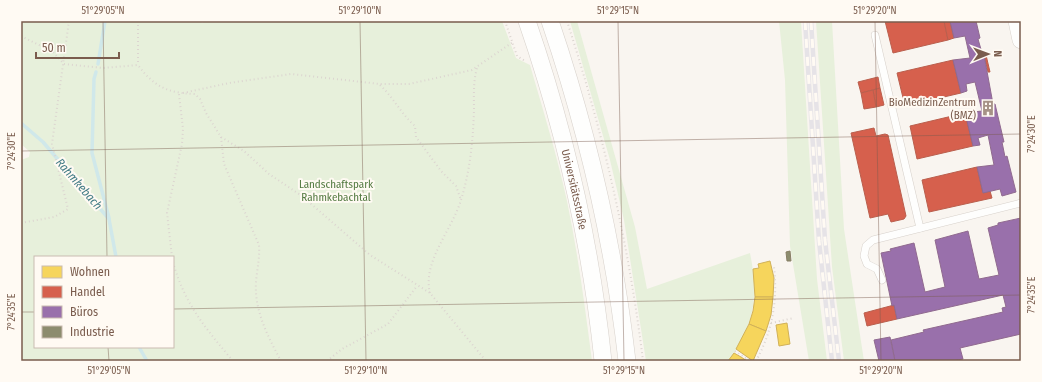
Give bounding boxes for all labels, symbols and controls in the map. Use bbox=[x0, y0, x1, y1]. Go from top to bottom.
text: 51°29'05"N bbox=[81, 5, 125, 17]
text: 51°29'10"N bbox=[339, 5, 381, 17]
text: 51°29'15"N bbox=[597, 5, 639, 17]
text: 51°29'20"N bbox=[853, 5, 897, 17]
scale bar bbox=[36, 34, 119, 60]
north arrow bbox=[968, 34, 1008, 74]
text: 50 m bbox=[42, 41, 66, 55]
text: N bbox=[991, 50, 1004, 57]
place label: BioMedizinZentrum (BMZ) bbox=[889, 96, 976, 122]
building icon: BioMedizinZentrum (BMZ) bbox=[979, 99, 997, 117]
text: 7°24'30"E bbox=[1026, 115, 1038, 153]
text: 7°24'30"E bbox=[6, 132, 18, 170]
street label: Universitätsstraße bbox=[559, 148, 589, 231]
water label: Rahmkebach bbox=[53, 155, 105, 213]
park label: Landschaftspark Rahmkebachtal bbox=[299, 178, 374, 204]
legend bbox=[34, 256, 174, 348]
text: Wohnen bbox=[70, 265, 110, 279]
text: 7°24'35"E bbox=[1026, 276, 1038, 313]
text: Handel bbox=[70, 285, 105, 299]
text: 7°24'35"E bbox=[6, 293, 18, 330]
text: Büros bbox=[70, 305, 98, 319]
text: Industrie bbox=[70, 325, 114, 339]
text: 51°29'05"N bbox=[87, 365, 131, 377]
text: 51°29'10"N bbox=[345, 365, 387, 377]
text: 51°29'15"N bbox=[603, 365, 645, 377]
text: 51°29'20"N bbox=[859, 365, 903, 377]

